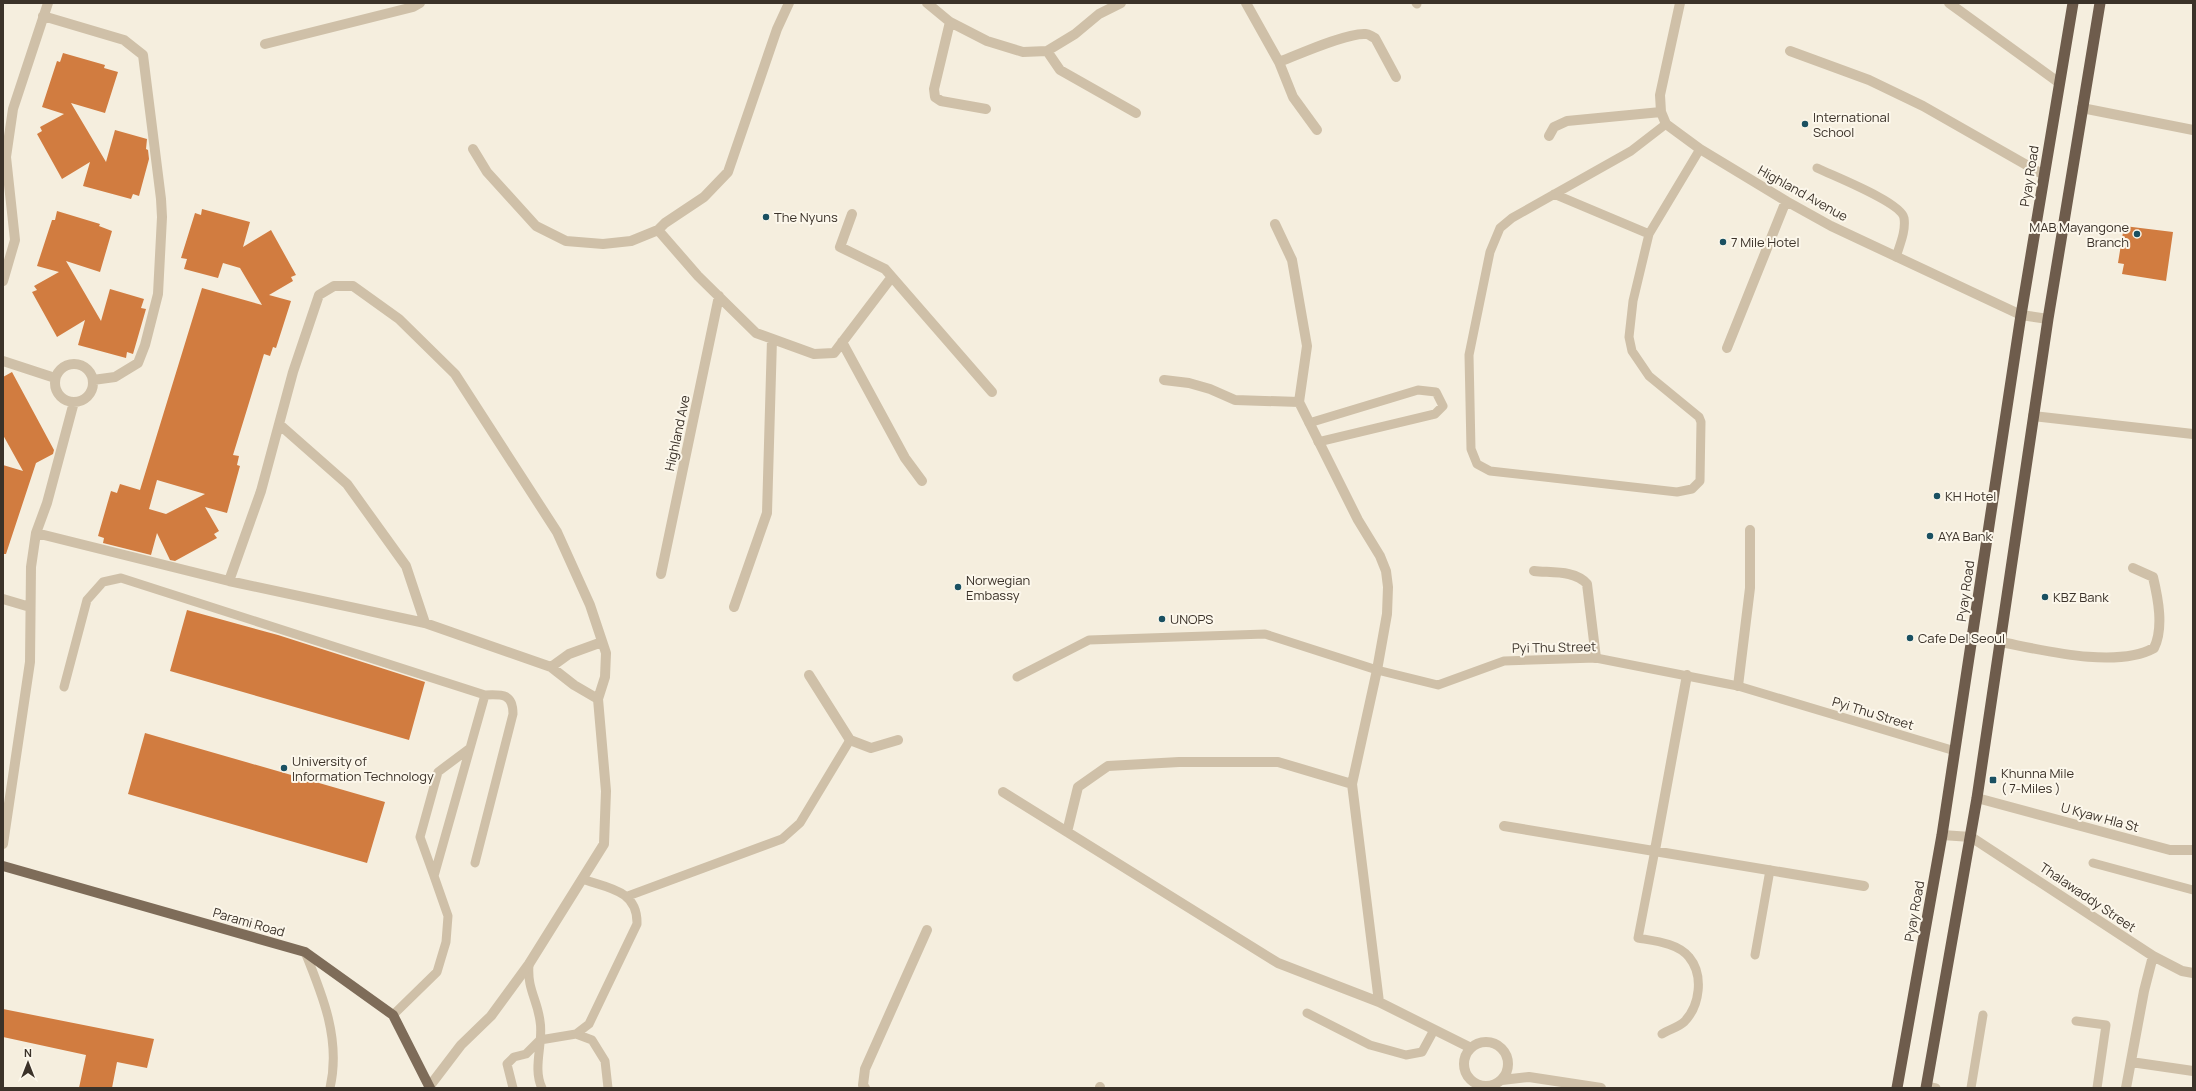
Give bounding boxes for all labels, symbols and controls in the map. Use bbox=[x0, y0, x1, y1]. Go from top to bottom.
place label: International School bbox=[1813, 108, 1890, 141]
marker: International School bbox=[1800, 119, 1810, 129]
street label: Pyay Road bbox=[2015, 144, 2043, 208]
street label: Highland Avenue bbox=[1755, 161, 1851, 225]
place label: The Nyuns bbox=[774, 208, 838, 226]
marker: The Nyuns bbox=[761, 212, 771, 222]
place label: MAB Mayangone Branch bbox=[2029, 218, 2129, 251]
marker: MAB Mayangone Branch bbox=[2132, 229, 2142, 239]
place label: 7 Mile Hotel bbox=[1731, 233, 1800, 251]
marker: 7 Mile Hotel bbox=[1718, 237, 1728, 247]
street label: Highland Ave bbox=[660, 393, 694, 473]
place label: KH Hotel bbox=[1945, 487, 1996, 505]
marker: KH Hotel bbox=[1932, 491, 1942, 501]
place label: AYA Bank bbox=[1938, 527, 1993, 545]
marker: AYA Bank bbox=[1925, 531, 1935, 541]
street label: Pyay Road bbox=[1952, 559, 1978, 623]
place label: Norwegian Embassy bbox=[966, 571, 1030, 604]
marker: Norwegian Embassy bbox=[953, 582, 963, 592]
place label: KBZ Bank bbox=[2053, 588, 2109, 606]
marker: KBZ Bank bbox=[2040, 592, 2050, 602]
place label: UNOPS bbox=[1170, 610, 1213, 628]
marker: UNOPS bbox=[1157, 614, 1167, 624]
place label: Cafe Del Seoul bbox=[1918, 629, 2005, 647]
marker: Cafe Del Seoul bbox=[1905, 633, 1915, 643]
street label: Pyi Thu Street bbox=[1512, 637, 1596, 657]
street label: Pyi Thu Street bbox=[1830, 692, 1916, 734]
place label: University of Information Technology bbox=[292, 752, 434, 785]
marker: University of Information Technology bbox=[279, 763, 289, 773]
place label: Khunna Mile ( 7-Miles ) bbox=[2001, 764, 2074, 797]
marker: Khunna Mile ( 7-Miles ) bbox=[1988, 775, 1998, 785]
street label: U Kyaw Hla St bbox=[2059, 798, 2141, 836]
street label: Thalawaddy Street bbox=[2036, 858, 2140, 936]
street label: Pyay Road bbox=[1900, 879, 1928, 943]
street label: Parami Road bbox=[211, 903, 287, 941]
north arrow bbox=[8, 1043, 48, 1083]
text: N bbox=[24, 1045, 32, 1060]

